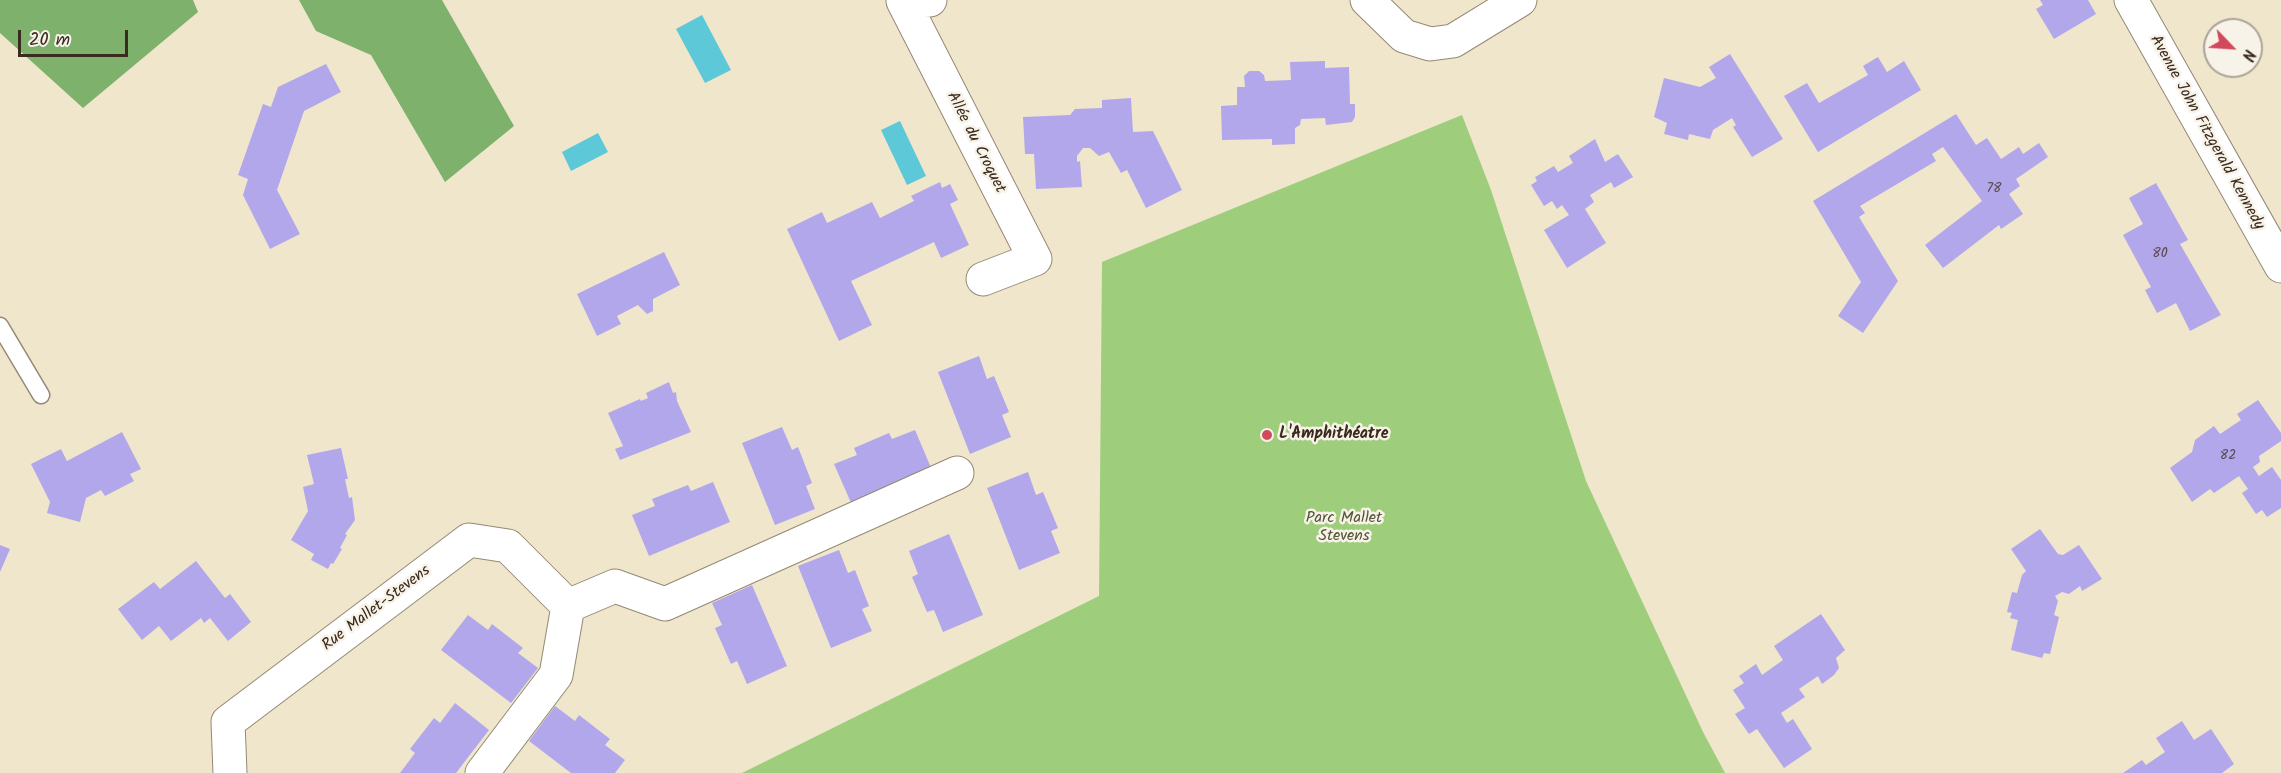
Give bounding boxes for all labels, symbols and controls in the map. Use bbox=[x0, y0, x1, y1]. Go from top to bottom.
scale bar bbox=[21, 18, 130, 56]
north arrow bbox=[2203, 18, 2263, 78]
text: 20 m bbox=[29, 26, 70, 55]
street label: Avenue John Fitzgerald Kennedy bbox=[2144, 32, 2268, 234]
text: N bbox=[2234, 45, 2261, 65]
street label: Allée du Croquet bbox=[941, 89, 1009, 197]
house number: 78 bbox=[1987, 182, 2001, 198]
house number: 80 bbox=[2152, 247, 2168, 263]
place label: L'Amphithéatre bbox=[1279, 425, 1389, 445]
marker: L'Amphithéatre bbox=[1260, 428, 1274, 442]
house number: 82 bbox=[2220, 449, 2236, 465]
park label: Parc Mallet Stevens bbox=[1306, 509, 1382, 547]
street label: Rue Mallet-Stevens bbox=[319, 562, 435, 656]

